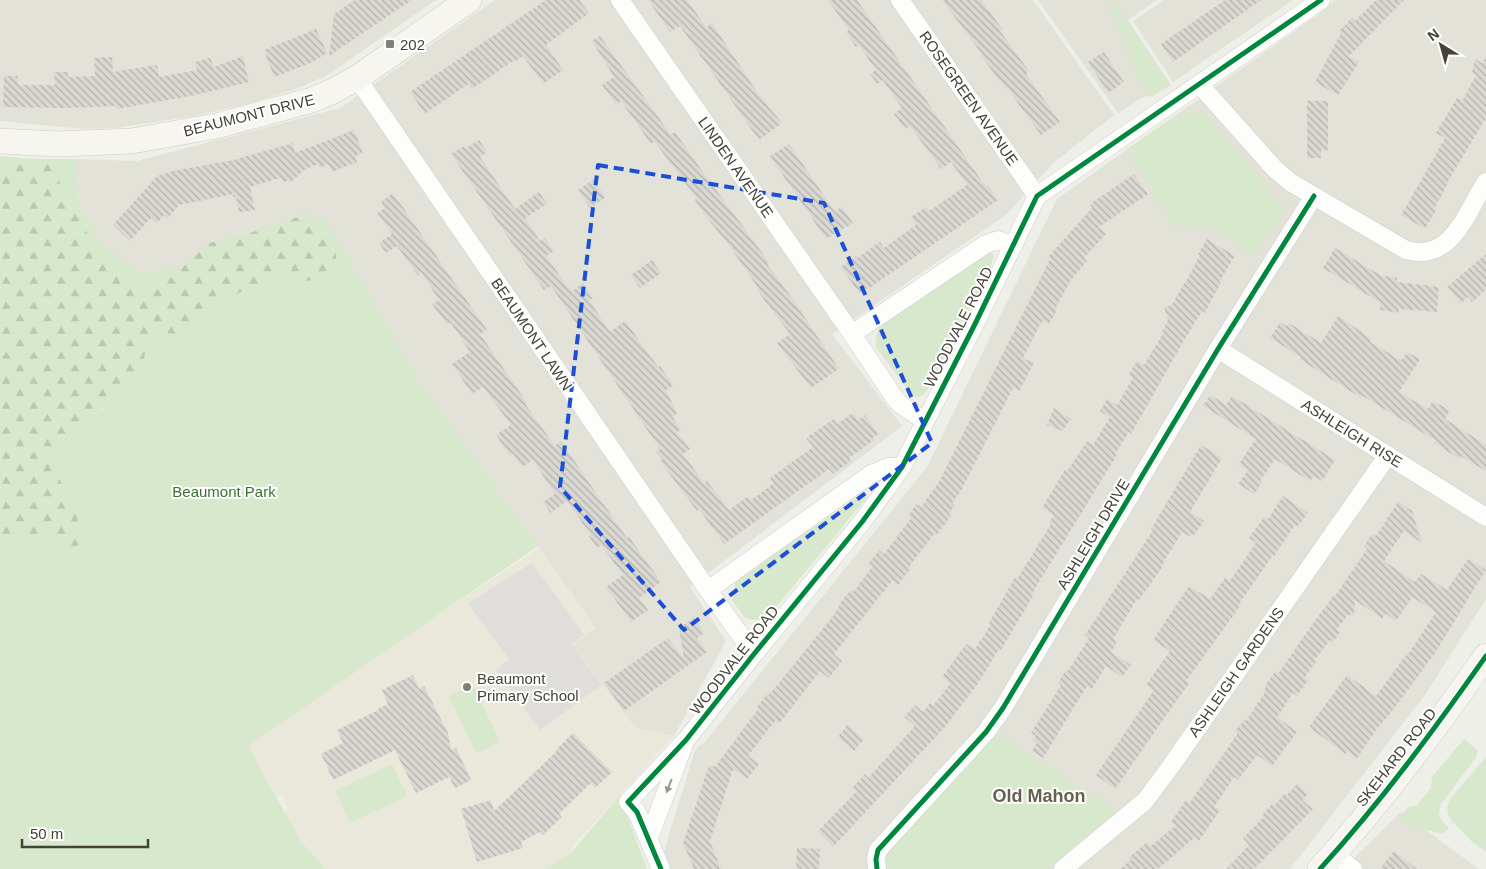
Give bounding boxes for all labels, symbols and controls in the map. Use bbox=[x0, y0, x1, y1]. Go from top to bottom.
north arrow bbox=[1416, 20, 1466, 70]
text: N bbox=[1424, 25, 1442, 44]
street label: ROSEGREEN AVENUE bbox=[916, 28, 1022, 168]
place label: 202 bbox=[400, 36, 425, 53]
marker: 202 bbox=[384, 38, 396, 50]
street label: BEAUMONT DRIVE bbox=[182, 90, 316, 140]
street label: LINDEN AVENUE bbox=[695, 113, 777, 221]
street label: WOODVALE ROAD bbox=[920, 264, 996, 390]
street label: BEAUMONT LAWN bbox=[488, 275, 576, 393]
street label: ASHLEIGH RISE bbox=[1299, 395, 1405, 471]
street label: ASHLEIGH DRIVE bbox=[1053, 476, 1133, 592]
park label: Beaumont Park bbox=[172, 483, 276, 500]
street label: WOODVALE ROAD bbox=[686, 602, 782, 718]
street label: ASHLEIGH GARDENS bbox=[1185, 604, 1287, 740]
place label: Beaumont Primary School bbox=[477, 670, 579, 704]
marker: Beaumont Primary School bbox=[461, 681, 473, 693]
street label: SKEHARD ROAD bbox=[1352, 704, 1440, 810]
one-way arrow bbox=[665, 779, 673, 794]
district label: Old Mahon bbox=[993, 786, 1086, 806]
scale bar bbox=[22, 816, 149, 848]
text: 50 m bbox=[30, 825, 63, 842]

